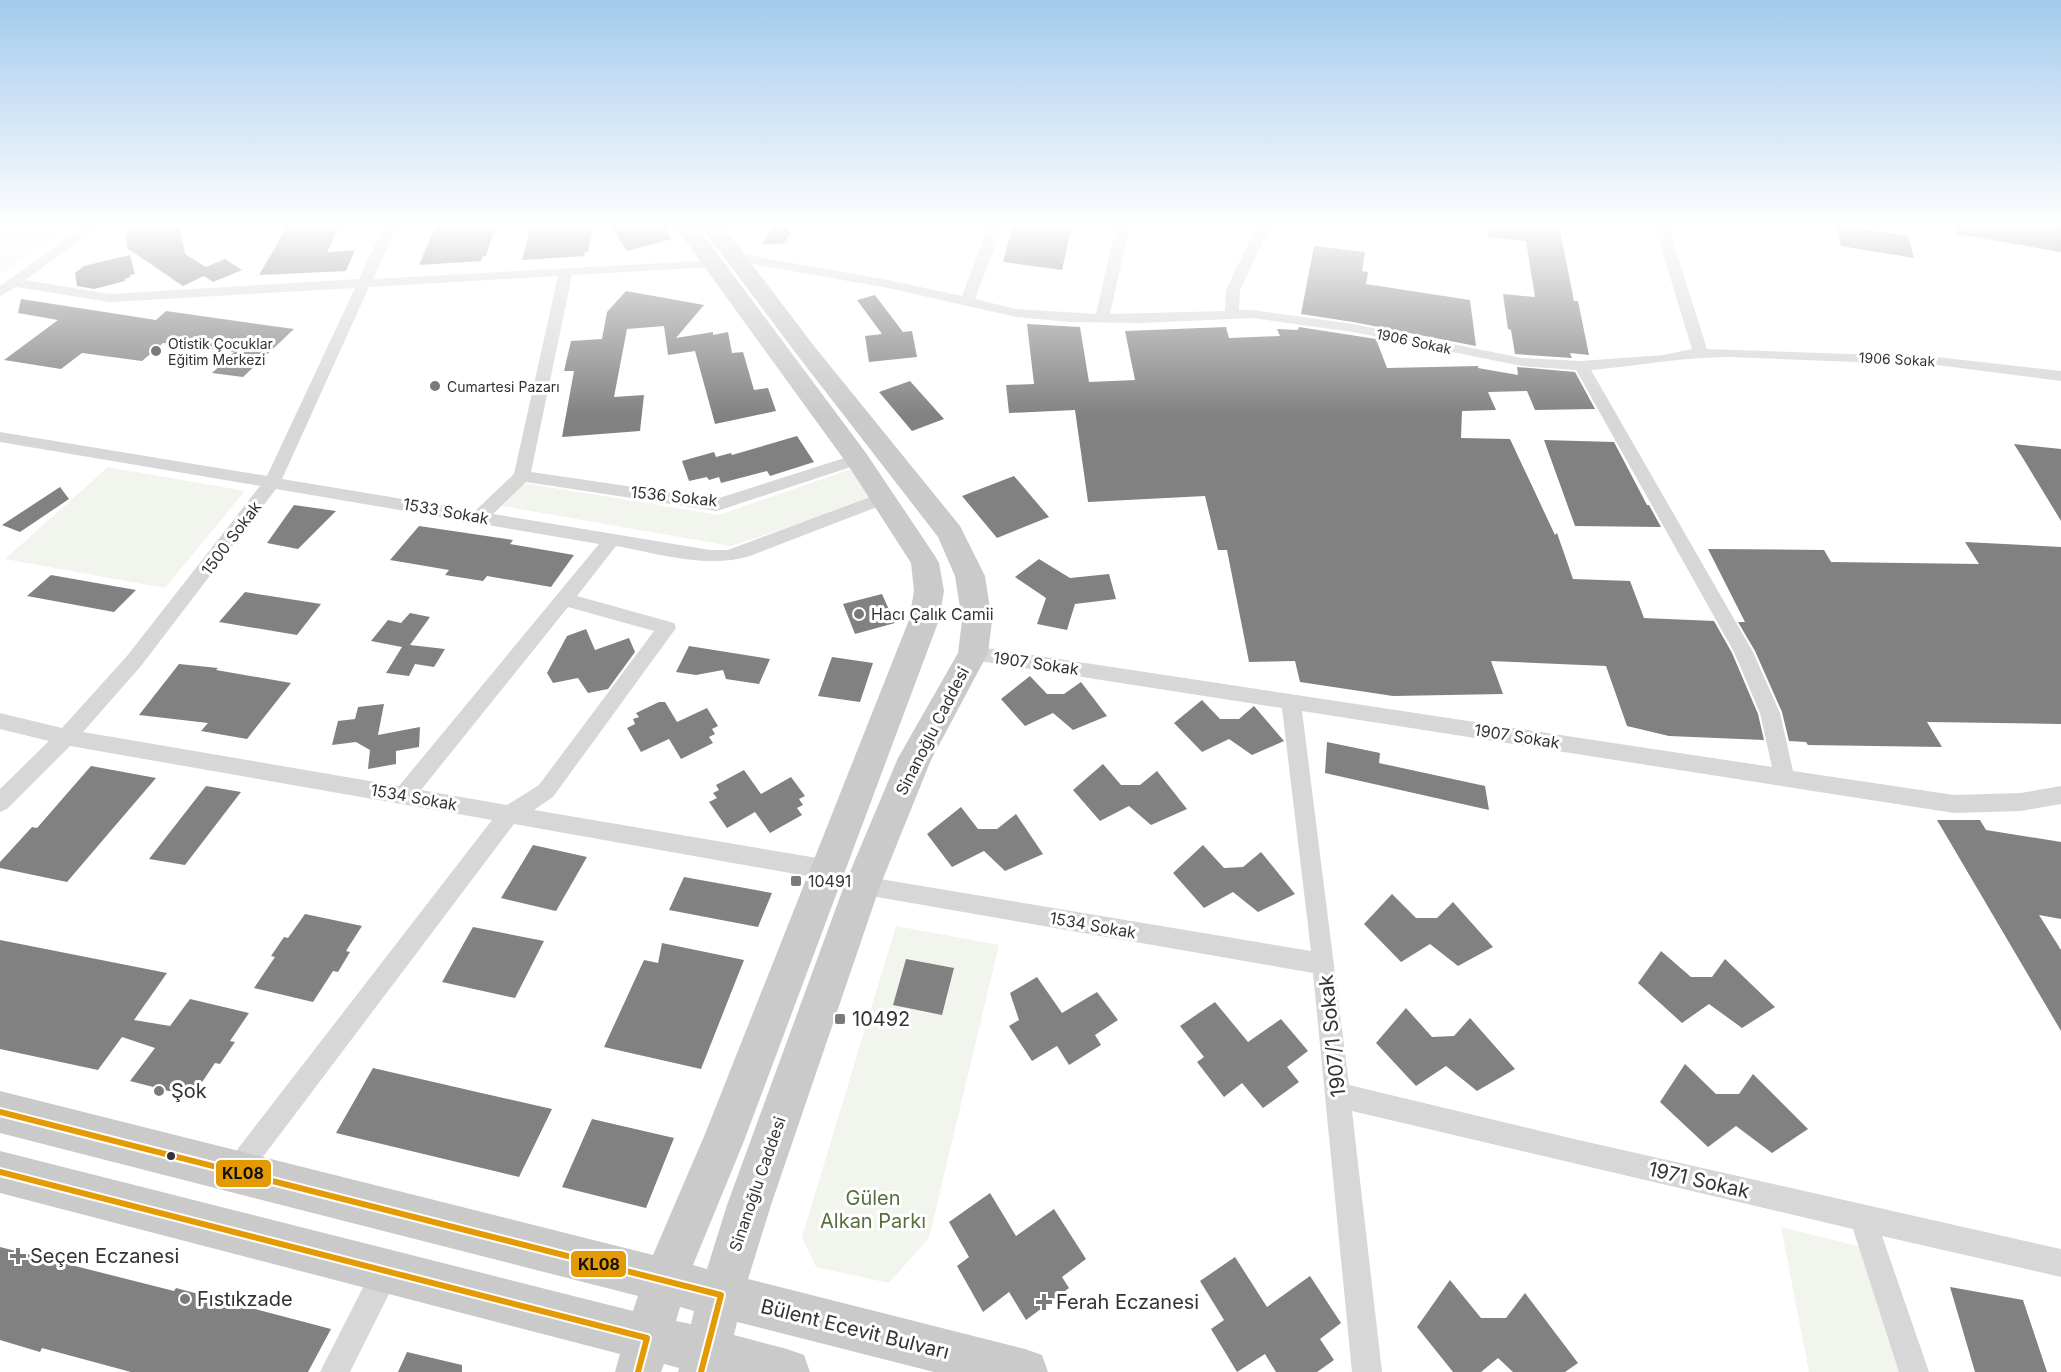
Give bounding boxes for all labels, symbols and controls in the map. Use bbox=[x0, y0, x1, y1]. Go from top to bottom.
street label: 1906 Sokak bbox=[1375, 325, 1453, 357]
place label: Otistik Çocuklar Eğitim Merkezi bbox=[168, 335, 273, 368]
marker: Otistik Çocuklar Eğitim Merkezi bbox=[149, 344, 163, 358]
street label: 1906 Sokak bbox=[1858, 349, 1936, 370]
place label: Cumartesi Pazarı bbox=[447, 378, 560, 395]
marker: Cumartesi Pazarı bbox=[428, 379, 442, 393]
street label: 1536 Sokak bbox=[630, 482, 718, 511]
street label: 1533 Sokak bbox=[401, 494, 491, 528]
street label: 1500 Sokak bbox=[197, 497, 265, 579]
place label: Hacı Çalık Camii bbox=[871, 604, 994, 624]
marker: Hacı Çalık Camii bbox=[852, 607, 866, 621]
street label: 1907 Sokak bbox=[992, 647, 1080, 679]
street label: Si̇nanoğlu Caddesi bbox=[891, 664, 973, 798]
street label: 1907 Sokak bbox=[1473, 719, 1561, 753]
street label: 1534 Sokak bbox=[369, 780, 459, 814]
place label: 10491 bbox=[808, 871, 851, 891]
marker: 10491 bbox=[789, 874, 803, 888]
street label: 1534 Sokak bbox=[1048, 908, 1138, 942]
street label: 1907/1 Sokak bbox=[1314, 974, 1350, 1098]
place label: 10492 bbox=[852, 1007, 910, 1031]
marker: 10492 bbox=[833, 1012, 847, 1026]
place label: Şok bbox=[171, 1079, 207, 1103]
marker: Şok bbox=[152, 1084, 166, 1098]
street label: Si̇nanoğlu Caddesi bbox=[725, 1114, 789, 1254]
unlabelled marker bbox=[165, 1150, 177, 1162]
street label: 1971 Sokak bbox=[1646, 1157, 1752, 1203]
line badge: KL08 bbox=[215, 1159, 272, 1188]
text: KL08 bbox=[222, 1163, 264, 1183]
park label: Gülen Alkan Parkı bbox=[820, 1186, 926, 1233]
place label: Seçen Eczanesi bbox=[30, 1244, 179, 1268]
marker: Seçen Eczanesi bbox=[11, 1249, 25, 1263]
line badge: KL08 bbox=[570, 1250, 627, 1278]
text: KL08 bbox=[578, 1254, 620, 1274]
place label: Fıstıkzade bbox=[197, 1287, 293, 1311]
place label: Ferah Eczanesi bbox=[1056, 1290, 1199, 1314]
marker: Fıstıkzade bbox=[178, 1292, 192, 1306]
street label: Bülent Ecevit Bulvarı bbox=[758, 1294, 952, 1364]
marker: Ferah Eczanesi bbox=[1037, 1295, 1051, 1309]

